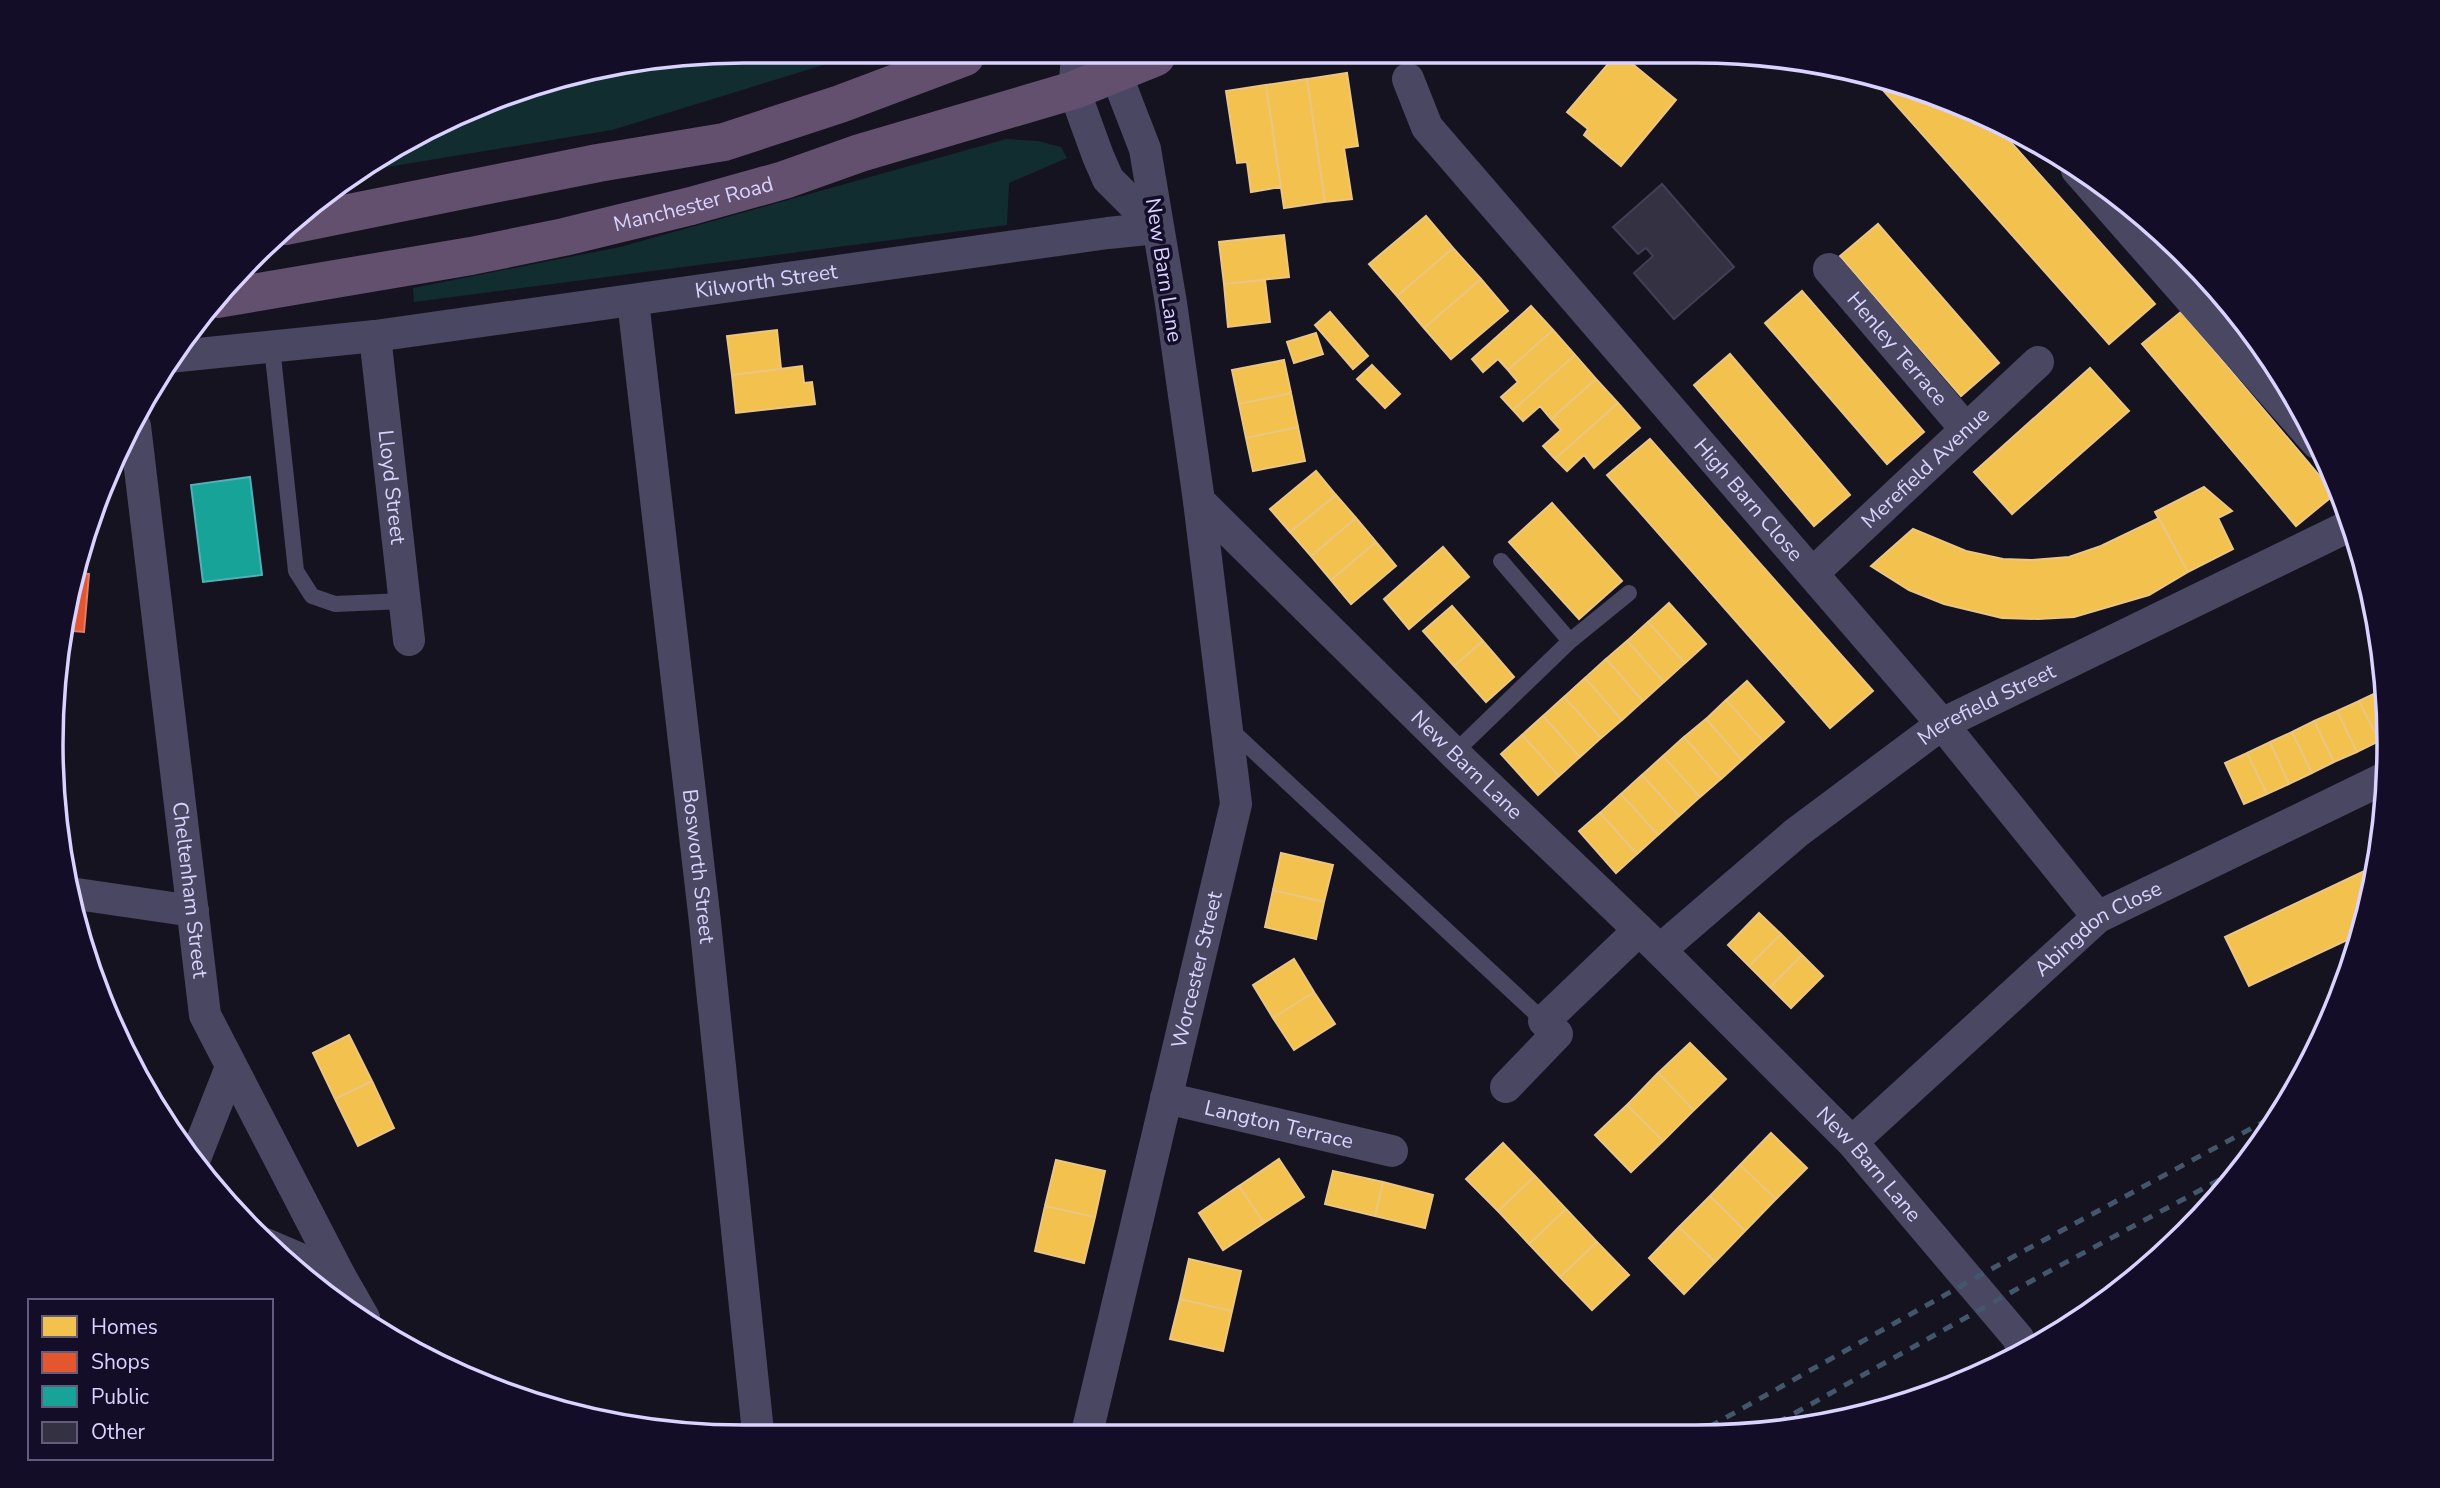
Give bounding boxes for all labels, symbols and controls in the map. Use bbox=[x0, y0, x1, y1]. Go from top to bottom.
street label: Manchester Road bbox=[611, 170, 776, 238]
street label: New Barn Lane bbox=[1139, 196, 1189, 344]
street label: Kilworth Street bbox=[693, 257, 840, 305]
street label: Henley Terrace bbox=[1841, 286, 1954, 412]
street label: Merefield Avenue bbox=[1855, 401, 1995, 535]
street label: Lloyd Street bbox=[372, 428, 412, 546]
street label: High Barn Close bbox=[1688, 432, 1810, 567]
street label: Merefield Street bbox=[1912, 657, 2060, 752]
street label: New Barn Lane bbox=[1405, 704, 1529, 826]
street label: Bosworth Street bbox=[676, 788, 721, 945]
street label: Cheltenham Street bbox=[166, 800, 215, 980]
street label: Abingdon Close bbox=[2028, 874, 2166, 983]
street label: Worcester Street bbox=[1165, 888, 1229, 1051]
street label: Langton Terrace bbox=[1202, 1093, 1356, 1155]
street label: New Barn Lane bbox=[1810, 1100, 1928, 1228]
legend bbox=[28, 1299, 273, 1460]
text: Homes bbox=[91, 1313, 158, 1341]
text: Shops bbox=[91, 1348, 150, 1376]
text: Public bbox=[91, 1383, 149, 1411]
text: Other bbox=[91, 1418, 146, 1446]

